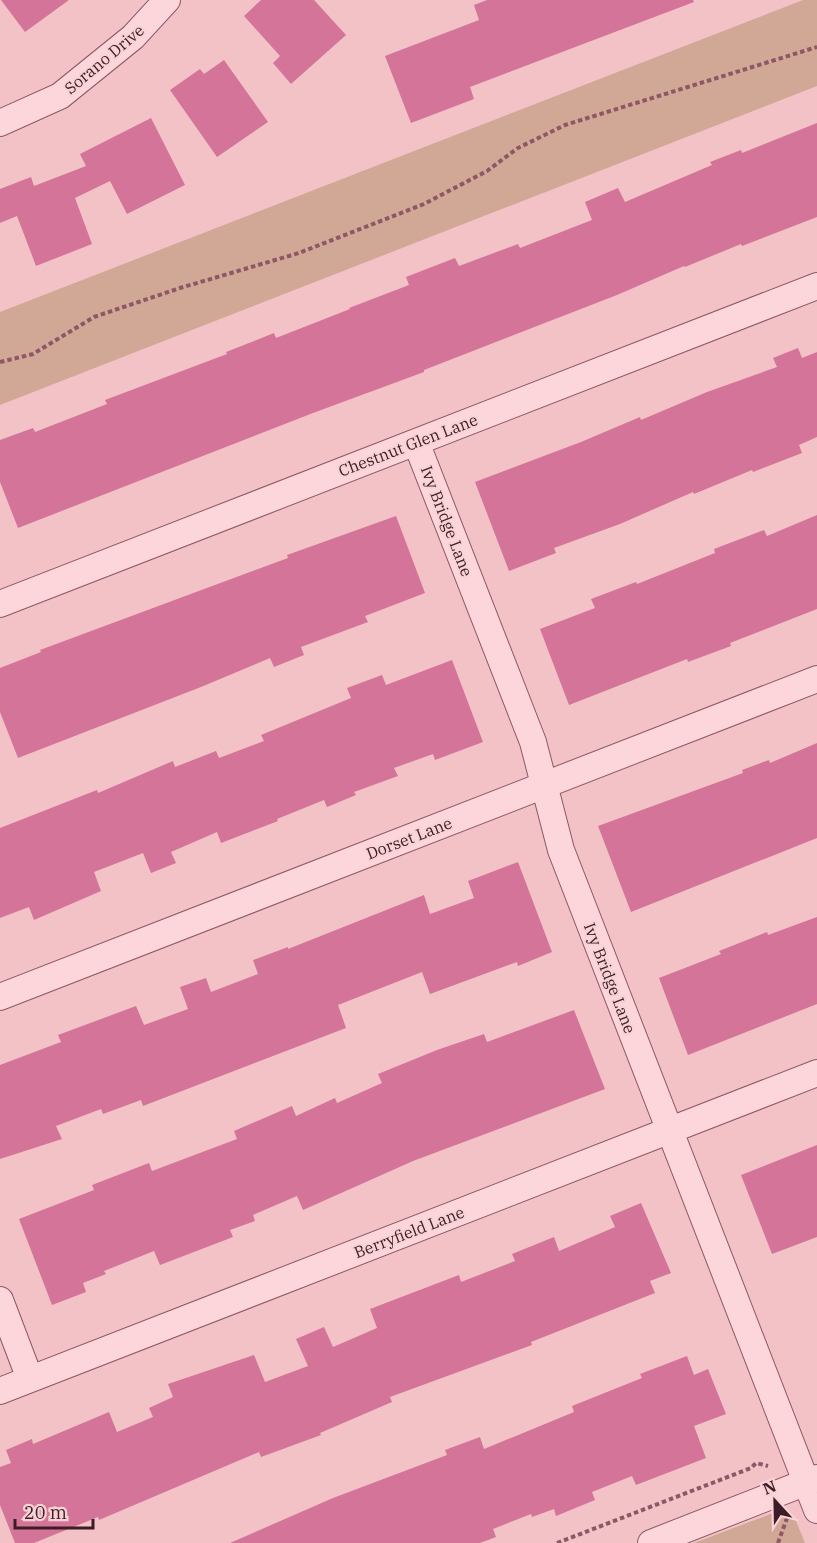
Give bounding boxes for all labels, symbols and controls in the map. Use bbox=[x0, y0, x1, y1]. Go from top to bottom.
street label: Sorano Drive bbox=[60, 20, 148, 98]
street label: Chestnut Glen Lane bbox=[335, 409, 481, 481]
street label: Ivy Bridge Lane bbox=[417, 463, 477, 579]
street label: Dorset Lane bbox=[363, 813, 455, 863]
street label: Ivy Bridge Lane bbox=[580, 920, 640, 1036]
street label: Berryfield Lane bbox=[351, 1202, 467, 1262]
north arrow bbox=[745, 1471, 805, 1531]
text: N bbox=[760, 1475, 779, 1499]
scale bar bbox=[15, 1492, 93, 1530]
text: 20 m bbox=[24, 1501, 67, 1524]

